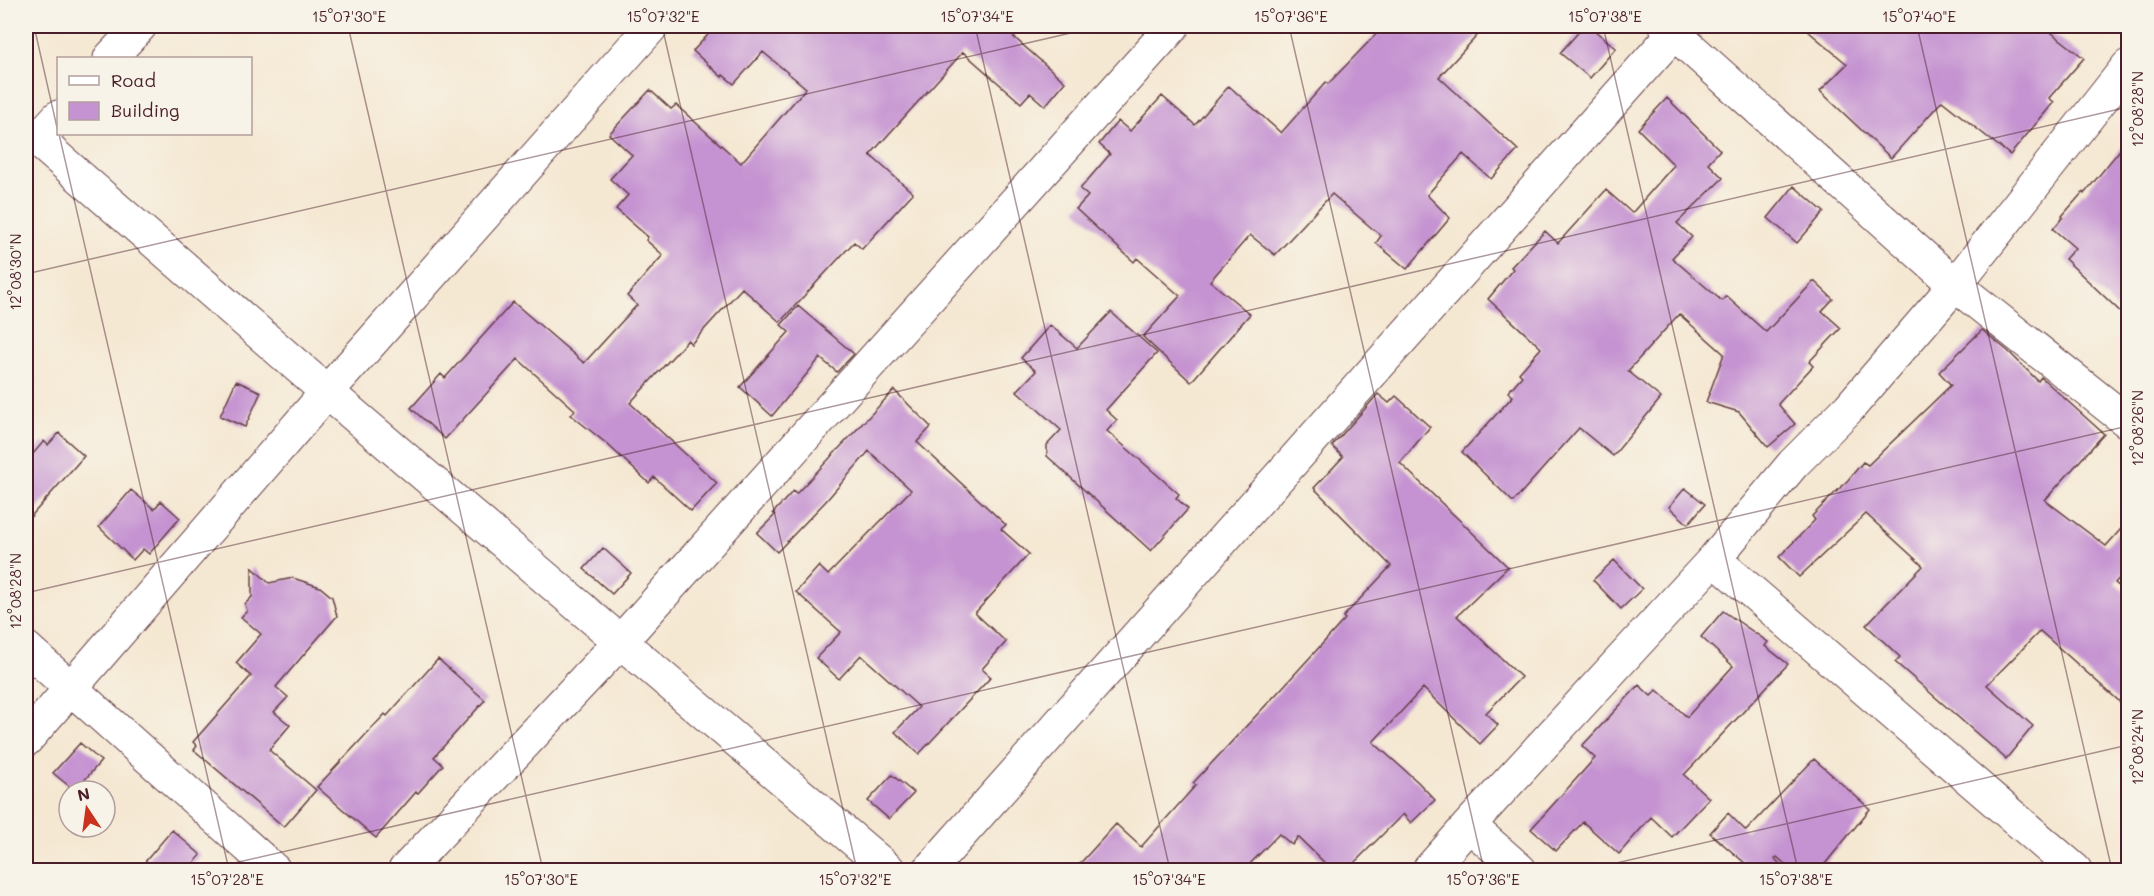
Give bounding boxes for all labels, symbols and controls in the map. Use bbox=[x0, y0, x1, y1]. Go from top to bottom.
text: 15°07'30"E bbox=[312, 6, 386, 26]
text: 15°07'32"E bbox=[626, 6, 700, 26]
text: 15°07'34"E bbox=[940, 6, 1014, 26]
text: 15°07'36"E bbox=[1254, 6, 1328, 26]
text: 15°07'38"E bbox=[1568, 6, 1642, 26]
text: 15°07'40"E bbox=[1882, 6, 1956, 26]
legend bbox=[57, 57, 252, 135]
text: Road bbox=[111, 68, 156, 92]
text: 12°08'28"N bbox=[2127, 71, 2147, 147]
text: Building bbox=[111, 98, 179, 122]
text: 12°08'30"N bbox=[5, 234, 25, 310]
text: 12°08'26"N bbox=[2127, 390, 2147, 466]
text: 12°08'28"N bbox=[5, 553, 25, 629]
text: 12°08'24"N bbox=[2127, 709, 2147, 785]
north arrow bbox=[57, 779, 117, 839]
text: N bbox=[75, 782, 92, 805]
text: 15°07'28"E bbox=[190, 869, 264, 889]
text: 15°07'30"E bbox=[504, 869, 578, 889]
text: 15°07'32"E bbox=[818, 869, 892, 889]
text: 15°07'34"E bbox=[1132, 869, 1206, 889]
text: 15°07'36"E bbox=[1446, 869, 1520, 889]
text: 15°07'38"E bbox=[1759, 869, 1833, 889]

